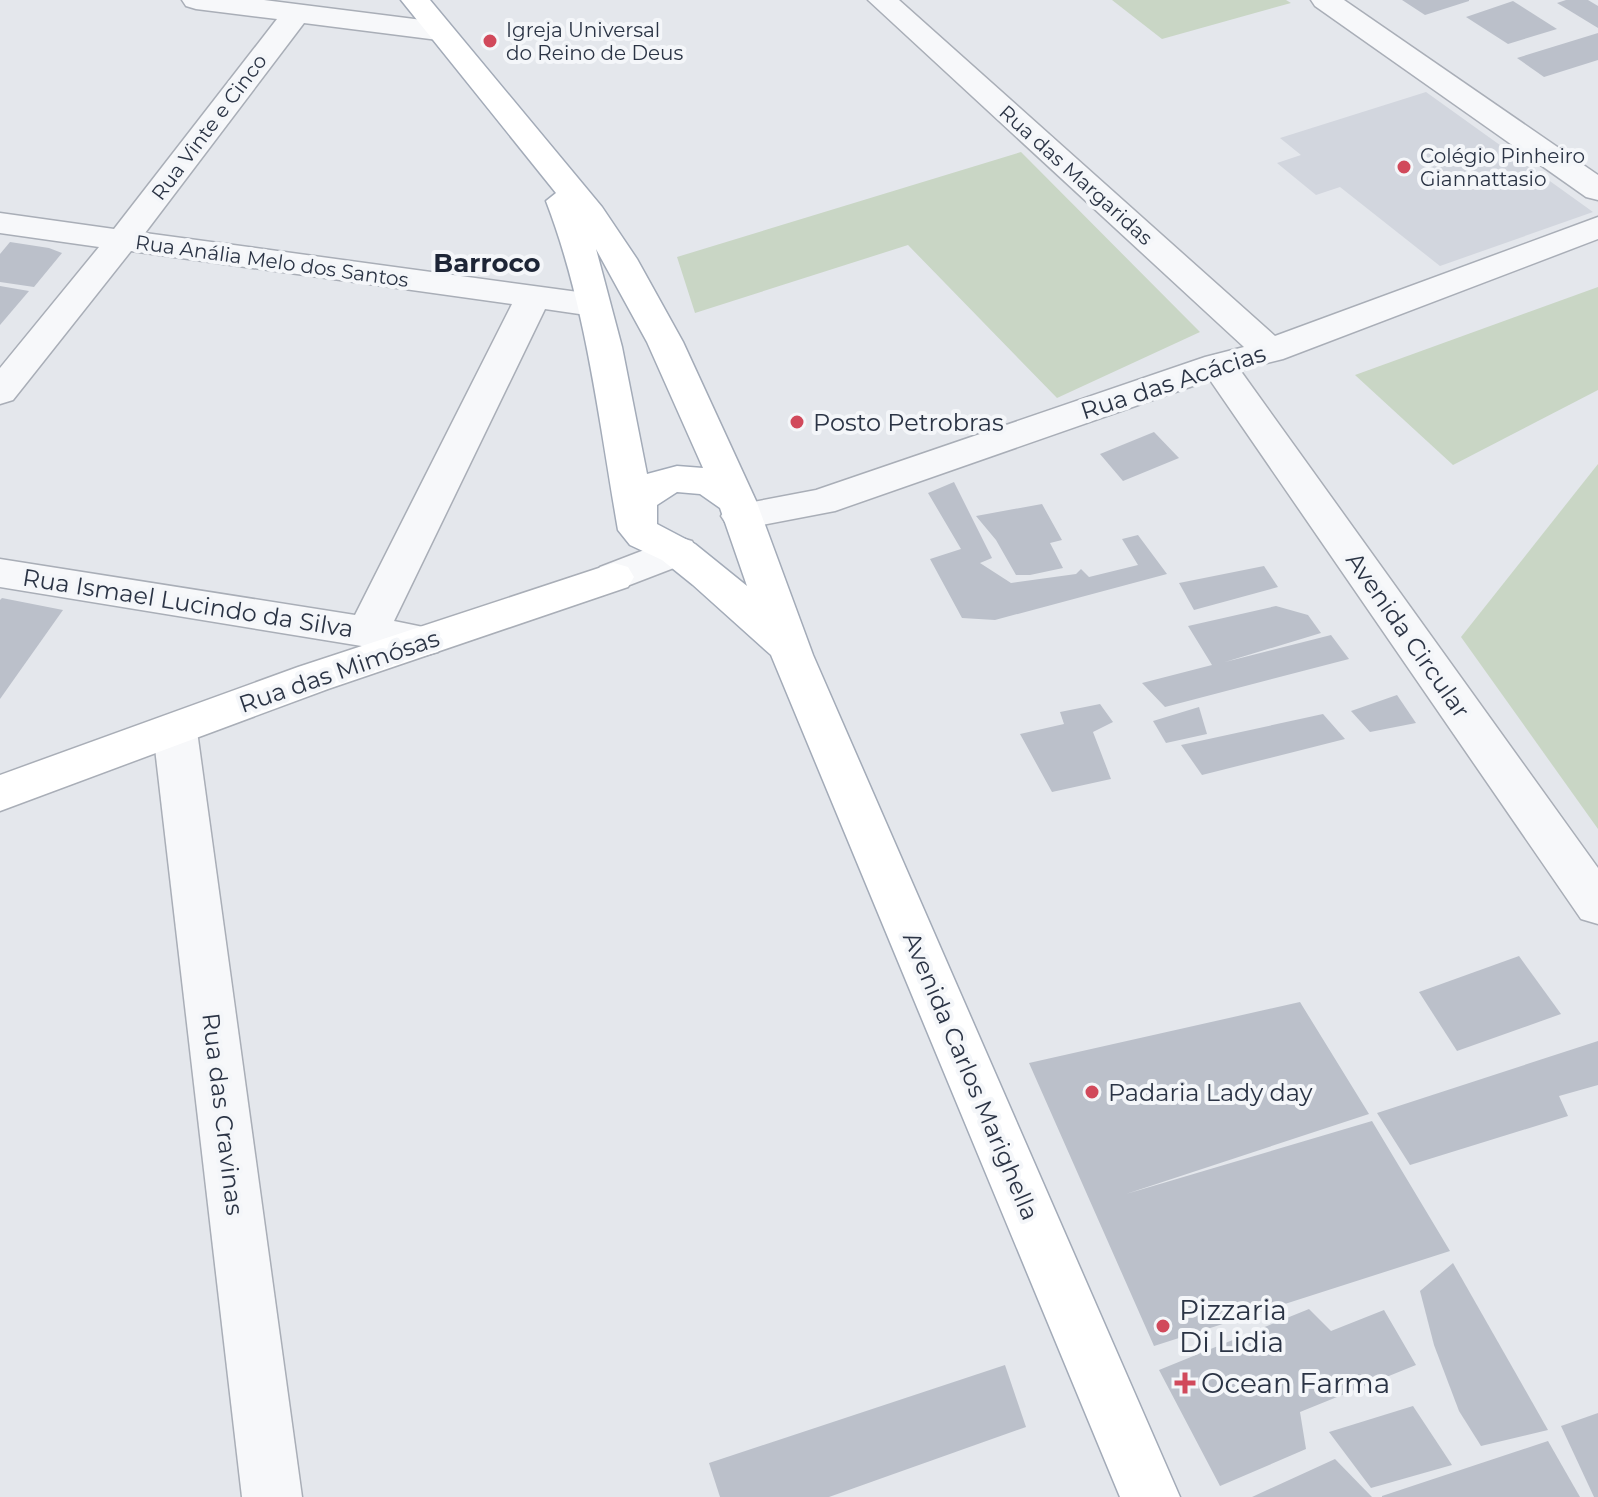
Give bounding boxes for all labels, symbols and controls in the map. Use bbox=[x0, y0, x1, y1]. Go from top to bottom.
place label: Igreja Universal do Reino de Deus bbox=[506, 18, 683, 65]
marker: Igreja Universal do Reino de Deus bbox=[481, 32, 499, 50]
street label: Rua Vinte e Cinco bbox=[146, 49, 272, 205]
street label: Rua das Margaridas bbox=[994, 100, 1158, 250]
place label: Colégio Pinheiro Giannattasio bbox=[1420, 144, 1585, 191]
marker: Colégio Pinheiro Giannattasio bbox=[1395, 158, 1413, 176]
street label: Rua Anália Melo dos Santos bbox=[134, 230, 410, 292]
district label: Barroco bbox=[433, 247, 541, 279]
street label: Rua das Acácias bbox=[1077, 338, 1269, 426]
place label: Posto Petrobras bbox=[813, 408, 1004, 437]
marker: Posto Petrobras bbox=[788, 413, 806, 431]
street label: Avenida Circular bbox=[1340, 546, 1476, 724]
street label: Rua Ismael Lucindo da Silva bbox=[21, 563, 355, 643]
street label: Rua das Mimósas bbox=[235, 623, 443, 719]
street label: Avenida Carlos Marighella bbox=[897, 928, 1045, 1224]
street label: Rua das Cravinas bbox=[196, 1011, 250, 1217]
place label: Padaria Lady day bbox=[1108, 1078, 1313, 1107]
marker: Padaria Lady day bbox=[1083, 1083, 1101, 1101]
place label: Pizzaria Di Lidia bbox=[1179, 1293, 1287, 1359]
marker: Pizzaria Di Lidia bbox=[1154, 1317, 1172, 1335]
place label: Ocean Farma bbox=[1201, 1366, 1390, 1400]
marker: Ocean Farma bbox=[1176, 1374, 1194, 1392]

